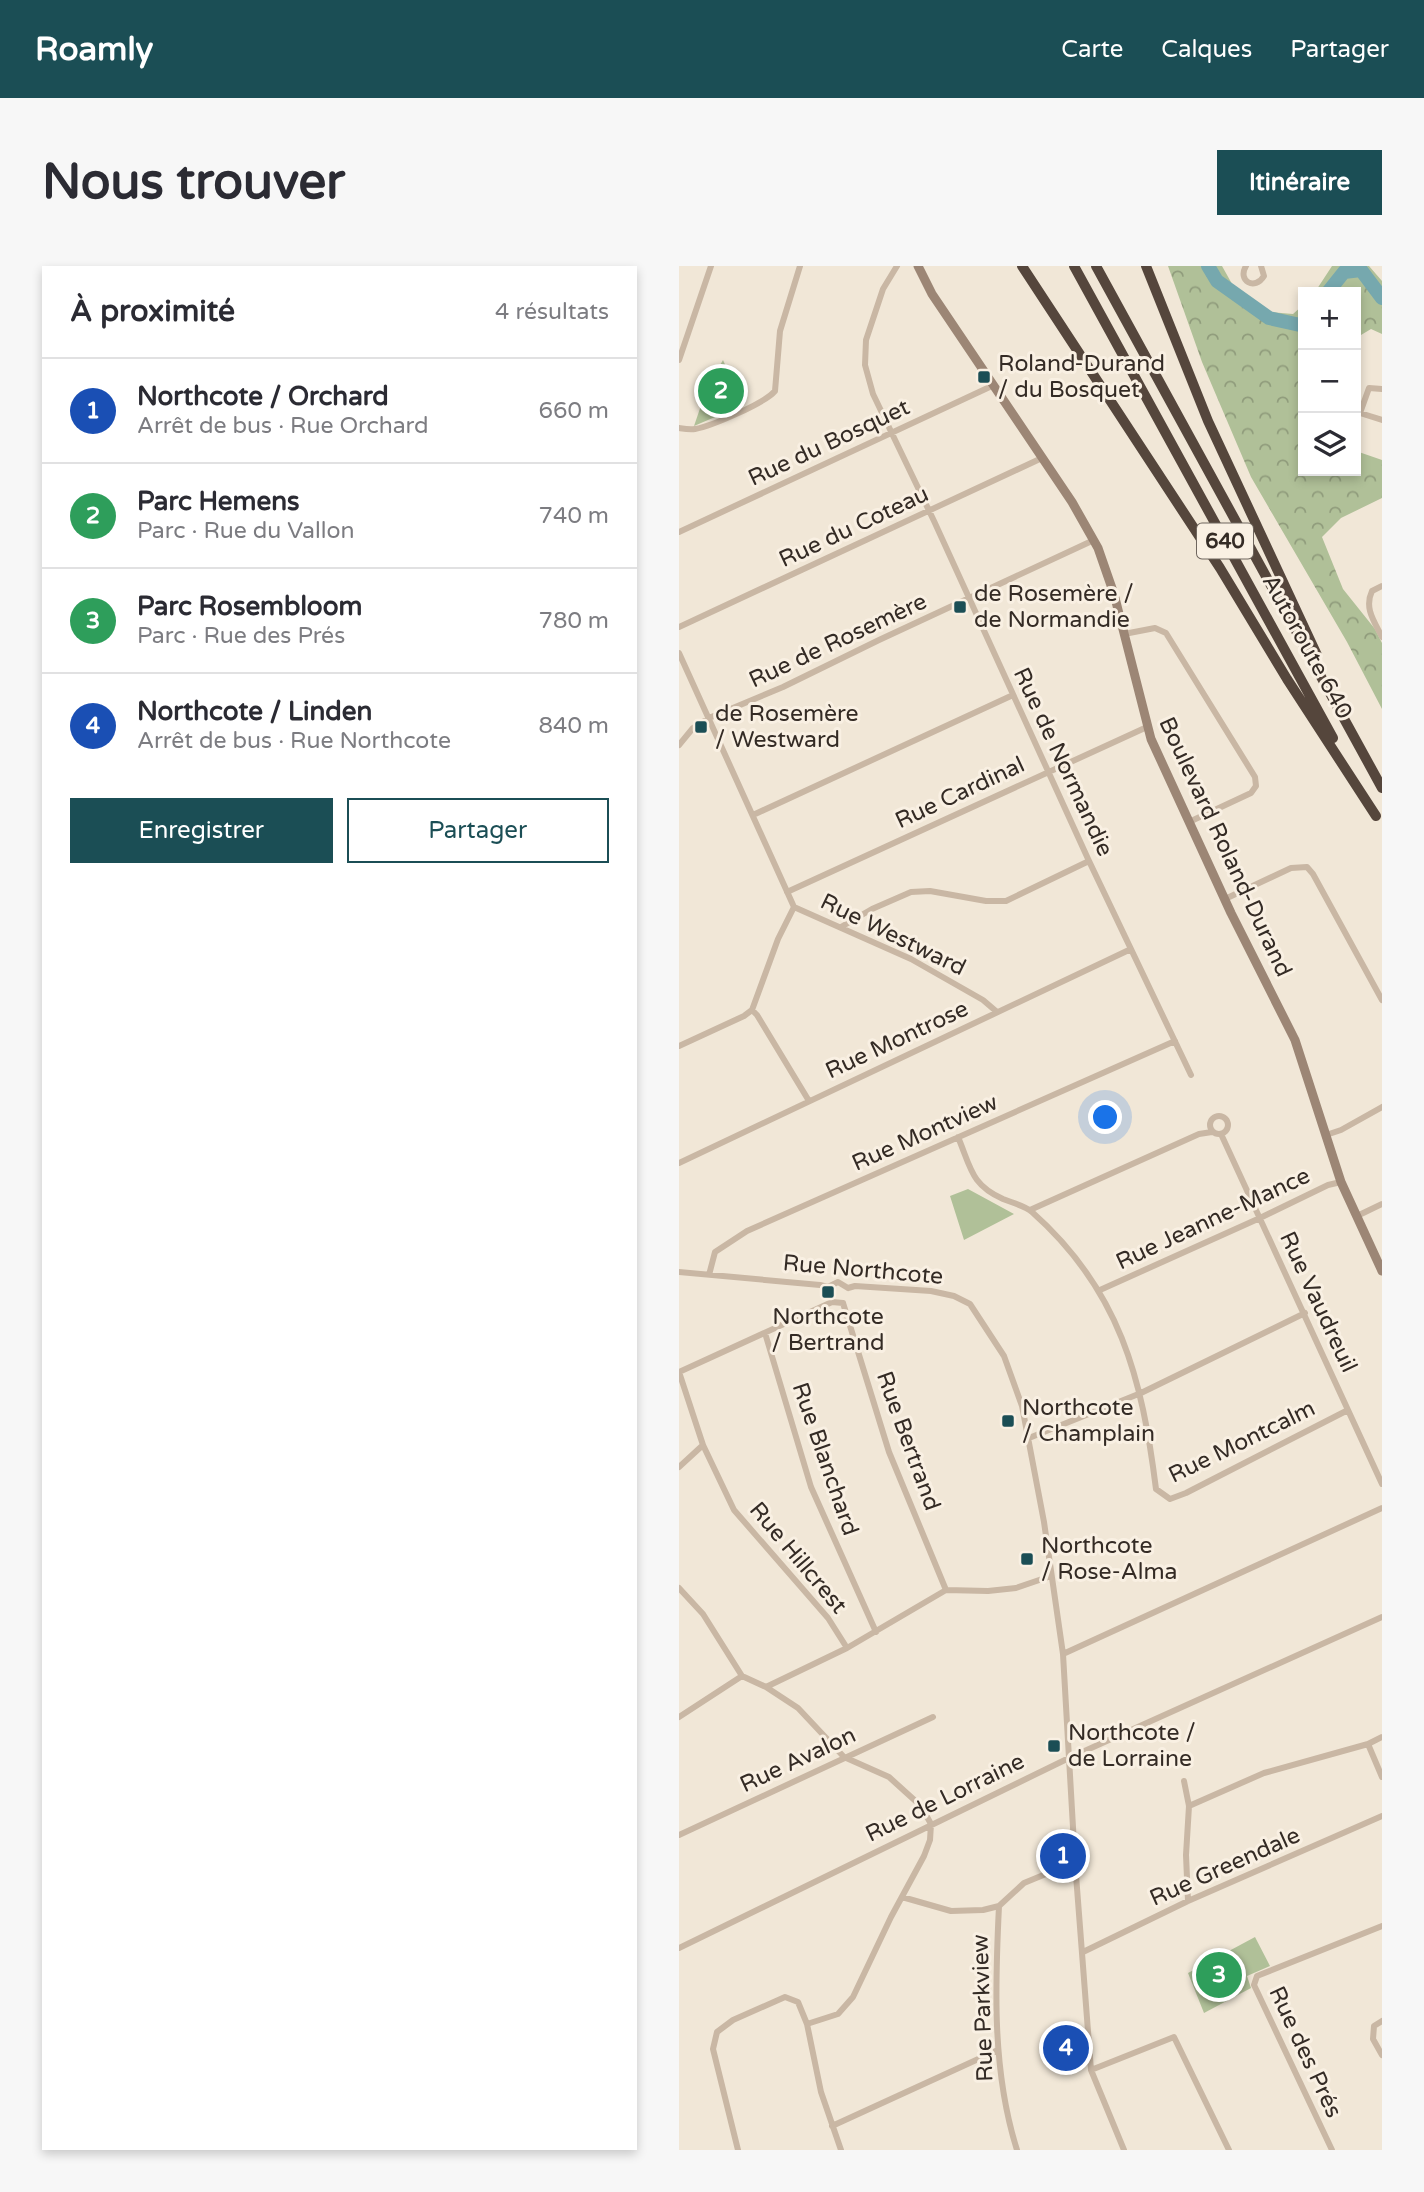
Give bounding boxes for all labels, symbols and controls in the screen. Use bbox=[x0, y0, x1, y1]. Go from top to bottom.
text: Roamly bbox=[35, 30, 153, 69]
text: Carte bbox=[1061, 35, 1123, 64]
text: Calques bbox=[1161, 35, 1252, 64]
text: Partager bbox=[1290, 35, 1389, 64]
button: Itinéraire bbox=[1217, 150, 1382, 215]
text: Nous trouver bbox=[42, 153, 345, 212]
map controls bbox=[1298, 287, 1361, 476]
button: + bbox=[1298, 287, 1361, 350]
text: À proximité bbox=[70, 293, 235, 330]
text: 4 résultats bbox=[495, 298, 609, 326]
place label: Roland-Durand / du Bosquet bbox=[998, 350, 1165, 404]
button: − bbox=[1298, 350, 1361, 413]
pin: 2 bbox=[698, 365, 744, 417]
marker: Roland-Durand / du Bosquet bbox=[976, 369, 992, 385]
text: Northcote / Orchard bbox=[137, 381, 389, 412]
street label: Rue du Bosquet bbox=[744, 393, 914, 493]
text: 1 bbox=[86, 397, 100, 425]
text: 660 m bbox=[539, 397, 609, 425]
text: Arrêt de bus · Rue Orchard bbox=[137, 412, 429, 440]
button: layers bbox=[1298, 413, 1361, 476]
street label: Rue du Coteau bbox=[775, 480, 933, 574]
text: Parc Hemens bbox=[137, 486, 299, 517]
text: 2 bbox=[86, 502, 100, 530]
text: 740 m bbox=[539, 502, 609, 530]
text: Parc · Rue du Vallon bbox=[137, 517, 354, 545]
road number: 640 bbox=[1197, 524, 1253, 558]
street label: Autoroute 640 bbox=[1256, 570, 1358, 724]
place label: de Rosemère / de Normandie bbox=[974, 580, 1134, 634]
street label: Rue de Rosemère bbox=[745, 588, 931, 694]
text: Parc Rosembloom bbox=[137, 591, 362, 622]
marker: de Rosemère / de Normandie bbox=[952, 599, 968, 615]
text: 3 bbox=[86, 607, 100, 635]
text: 780 m bbox=[539, 607, 609, 635]
text: Parc · Rue des Prés bbox=[137, 622, 345, 650]
street label: Rue de Normandie bbox=[1007, 663, 1119, 861]
text: Northcote / Linden bbox=[137, 696, 372, 727]
place label: de Rosemère / Westward bbox=[715, 700, 859, 754]
text: 4 bbox=[86, 712, 100, 740]
text: 840 m bbox=[539, 712, 609, 740]
street label: Boulevard Roland-Durand bbox=[1152, 713, 1298, 981]
marker: de Rosemère / Westward bbox=[693, 719, 709, 735]
text: Arrêt de bus · Rue Northcote bbox=[137, 727, 451, 755]
street label: Rue Cardinal bbox=[891, 751, 1029, 835]
button: Enregistrer bbox=[70, 798, 333, 863]
button: Partager bbox=[347, 798, 609, 863]
street label: Rue Westward bbox=[816, 888, 970, 982]
street label: Rue Montrose bbox=[821, 995, 973, 1085]
street label: Rue Montview bbox=[848, 1088, 1002, 1178]
your location bbox=[1088, 1100, 1122, 1134]
street label: Rue Jeanne-Mance bbox=[1112, 1162, 1314, 1276]
street label: Rue Vaudreuil bbox=[1273, 1227, 1363, 1377]
street label: Rue Northcote bbox=[782, 1249, 944, 1291]
marker: Northcote / Bertrand bbox=[820, 1284, 836, 1300]
place label: Northcote / Bertrand bbox=[772, 1303, 884, 1357]
street label: Rue Bertrand bbox=[870, 1368, 946, 1514]
street label: Rue Blanchard bbox=[786, 1379, 864, 1539]
place label: Northcote / Champlain bbox=[1022, 1394, 1155, 1448]
street label: Rue Montcalm bbox=[1164, 1394, 1320, 1490]
marker: Northcote / Champlain bbox=[1000, 1413, 1016, 1429]
street label: Rue Hillcrest bbox=[743, 1496, 853, 1620]
place label: Northcote / Rose-Alma bbox=[1041, 1532, 1177, 1586]
marker: Northcote / Rose-Alma bbox=[1019, 1551, 1035, 1567]
place label: Northcote / de Lorraine bbox=[1068, 1719, 1196, 1773]
street label: Rue Avalon bbox=[736, 1721, 860, 1799]
marker: Northcote / de Lorraine bbox=[1046, 1738, 1062, 1754]
street label: Rue de Lorraine bbox=[861, 1747, 1029, 1849]
street label: Rue Greendale bbox=[1146, 1821, 1304, 1913]
pin: 1 bbox=[1040, 1830, 1086, 1882]
street label: Rue Parkview bbox=[966, 1934, 1000, 2082]
pin: 3 bbox=[1196, 1949, 1242, 2001]
street label: Rue des Prés bbox=[1262, 1982, 1348, 2122]
pin: 4 bbox=[1043, 2022, 1089, 2074]

